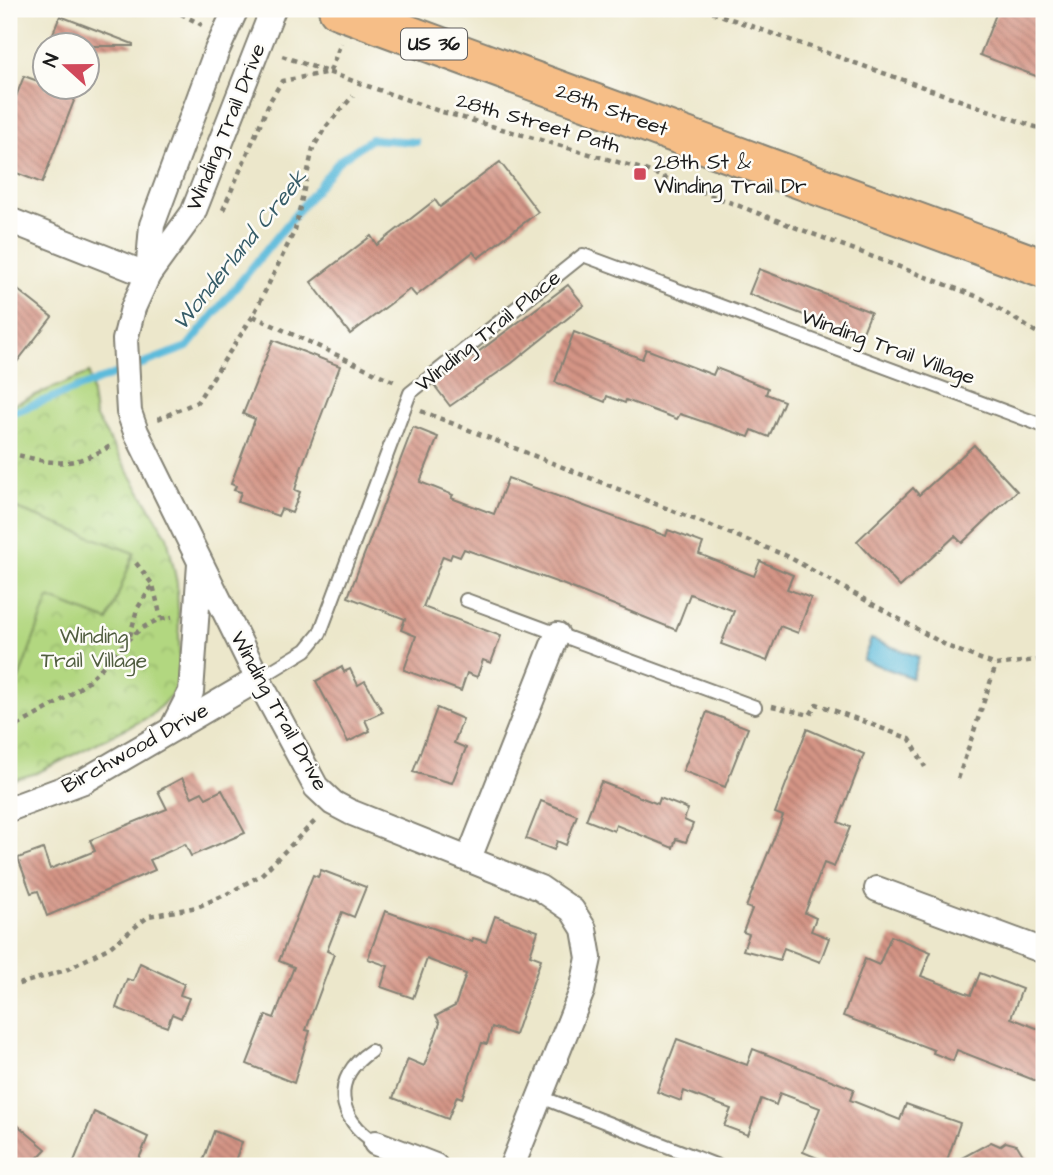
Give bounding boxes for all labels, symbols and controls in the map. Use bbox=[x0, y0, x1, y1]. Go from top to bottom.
road number: US 36 bbox=[401, 28, 467, 60]
north arrow bbox=[32, 32, 102, 102]
street label: Winding Trail Drive bbox=[179, 39, 275, 216]
text: N bbox=[37, 50, 66, 71]
street label: 28th Street bbox=[552, 76, 673, 144]
street label: 28th Street Path bbox=[453, 86, 624, 160]
place label: 28th St & Winding Trail Dr bbox=[654, 148, 807, 203]
water label: Wonderland Creek bbox=[165, 162, 316, 337]
marker: 28th St & Winding Trail Dr bbox=[632, 166, 648, 182]
street label: Winding Trail Place bbox=[409, 263, 568, 400]
street label: Winding Trail Village bbox=[796, 302, 979, 394]
park label: Winding Trail Village bbox=[41, 622, 147, 677]
street label: Winding Trail Drive bbox=[221, 626, 335, 797]
street label: Birchwood Drive bbox=[56, 696, 214, 800]

